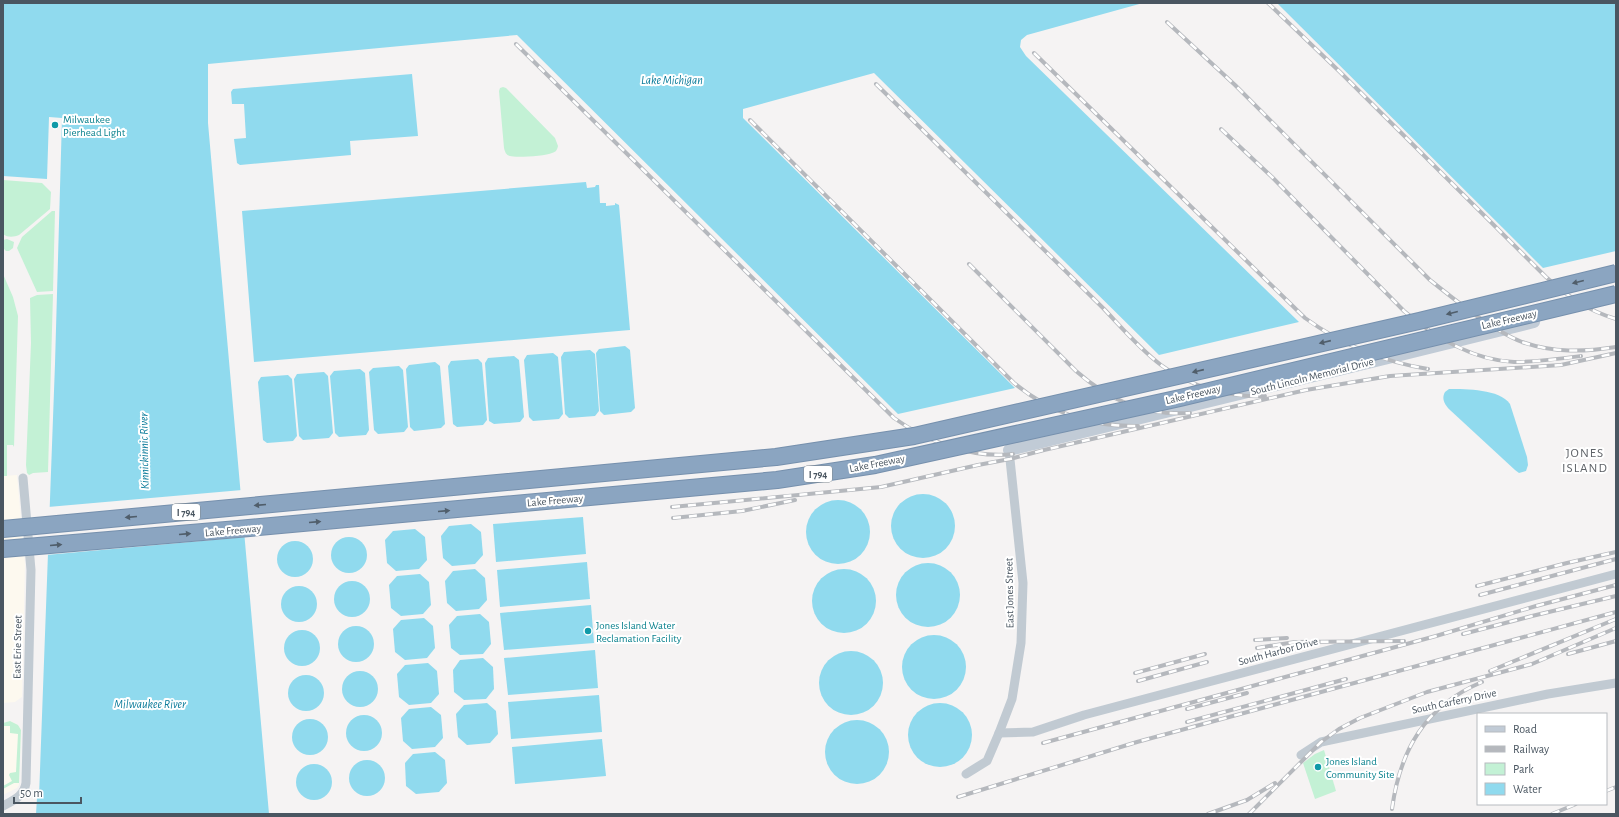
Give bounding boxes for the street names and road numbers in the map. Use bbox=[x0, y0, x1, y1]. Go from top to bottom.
street label: Lake Freeway bbox=[1480, 308, 1538, 331]
street label: South Lincoln Memorial Drive bbox=[1250, 356, 1375, 397]
street label: Lake Freeway bbox=[1164, 383, 1222, 406]
street label: Lake Freeway bbox=[848, 453, 906, 474]
road number: I 794 bbox=[804, 466, 832, 482]
street label: Lake Freeway bbox=[527, 493, 584, 508]
road number: I 794 bbox=[172, 504, 200, 520]
street label: Lake Freeway bbox=[205, 523, 262, 538]
street label: East Jones Street bbox=[1003, 557, 1016, 628]
street label: East Erie Street bbox=[11, 615, 24, 679]
street label: South Harbor Drive bbox=[1237, 636, 1319, 667]
street label: South Carferry Drive bbox=[1411, 687, 1497, 716]

